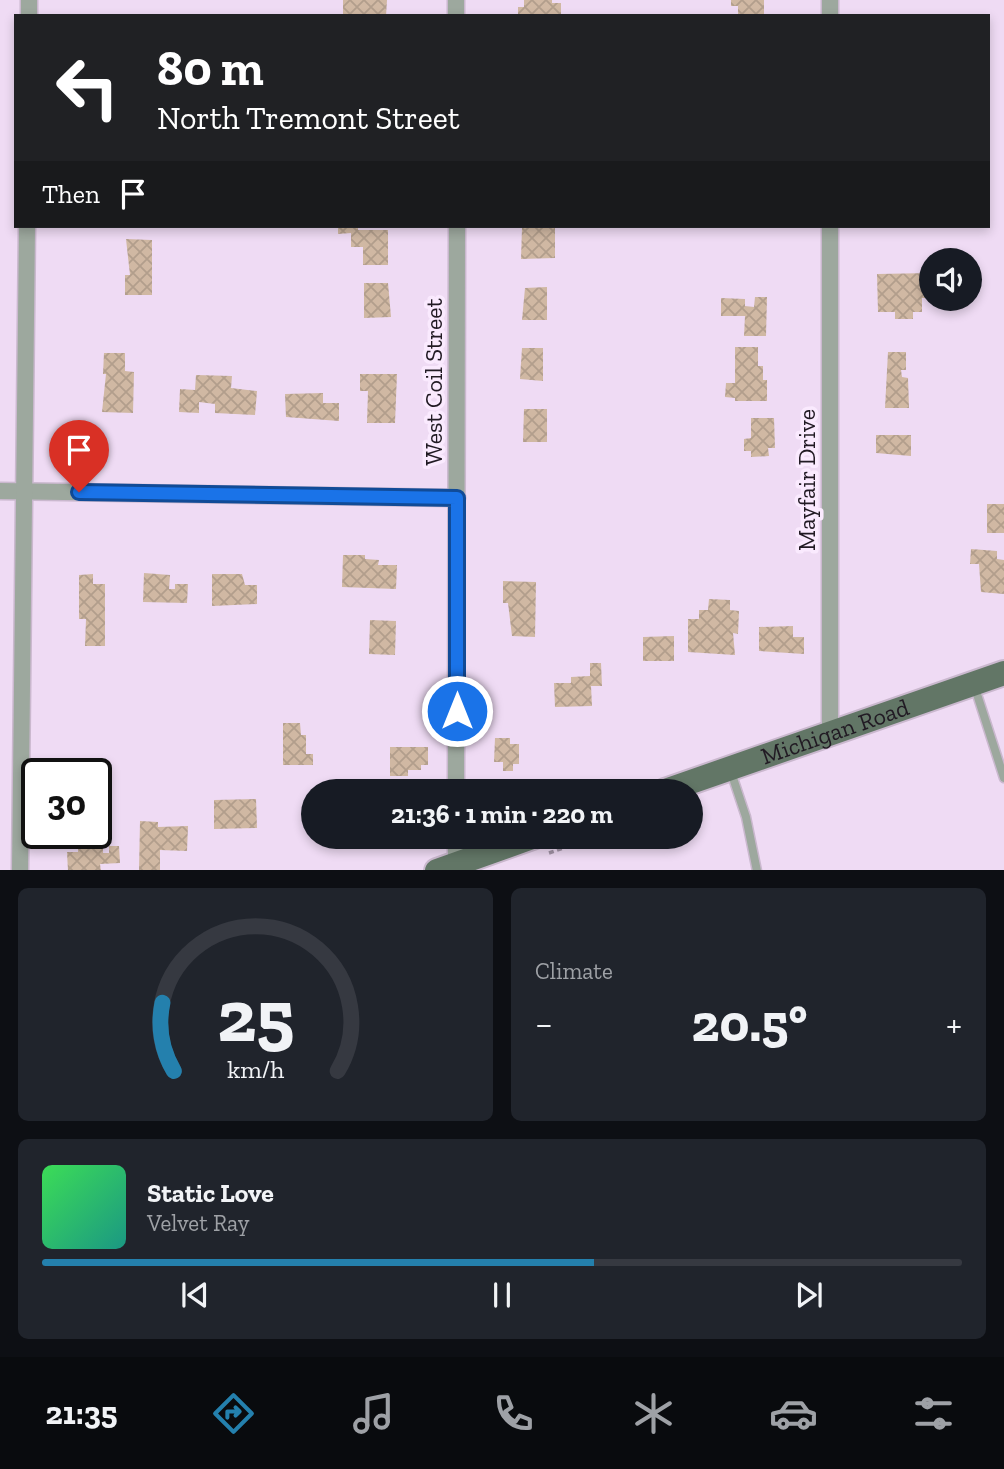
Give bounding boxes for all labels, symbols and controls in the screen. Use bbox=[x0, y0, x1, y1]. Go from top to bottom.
text: 80 m bbox=[157, 39, 264, 98]
icon: left bbox=[42, 42, 133, 133]
text: North Tremont Street bbox=[157, 99, 460, 137]
icon: arrive bbox=[114, 175, 152, 213]
text: Then bbox=[42, 178, 100, 210]
map controls bbox=[919, 248, 982, 311]
button: sound bbox=[919, 248, 982, 311]
street label: West Coil Street bbox=[419, 298, 448, 466]
street label: Mayfair Drive bbox=[792, 409, 821, 551]
pin bbox=[49, 420, 109, 492]
icon: arrive bbox=[60, 431, 98, 469]
position arrow bbox=[420, 674, 494, 748]
street label: Michigan Road bbox=[757, 692, 913, 770]
speed limit sign: 30 bbox=[21, 758, 112, 849]
text: 21:36 · 1 min · 220 m bbox=[391, 798, 613, 830]
text: Climate bbox=[535, 957, 613, 985]
text: 25 bbox=[217, 972, 294, 1060]
text: 20.5° bbox=[692, 992, 807, 1054]
text: − bbox=[535, 1001, 553, 1047]
text: + bbox=[946, 1001, 962, 1047]
text: km/h bbox=[227, 1053, 284, 1083]
text: Static Love bbox=[147, 1177, 274, 1209]
text: Velvet Ray bbox=[147, 1209, 249, 1237]
icon: previous bbox=[176, 1276, 214, 1314]
icon: pause bbox=[483, 1276, 521, 1314]
icon: next bbox=[790, 1276, 828, 1314]
icon: directions bbox=[209, 1389, 258, 1438]
icon: music bbox=[349, 1389, 398, 1438]
icon: phone bbox=[489, 1389, 538, 1438]
icon: climate bbox=[629, 1389, 678, 1438]
icon: car bbox=[769, 1389, 818, 1438]
icon: filters bbox=[909, 1389, 958, 1438]
text: 21:35 bbox=[46, 1394, 117, 1432]

